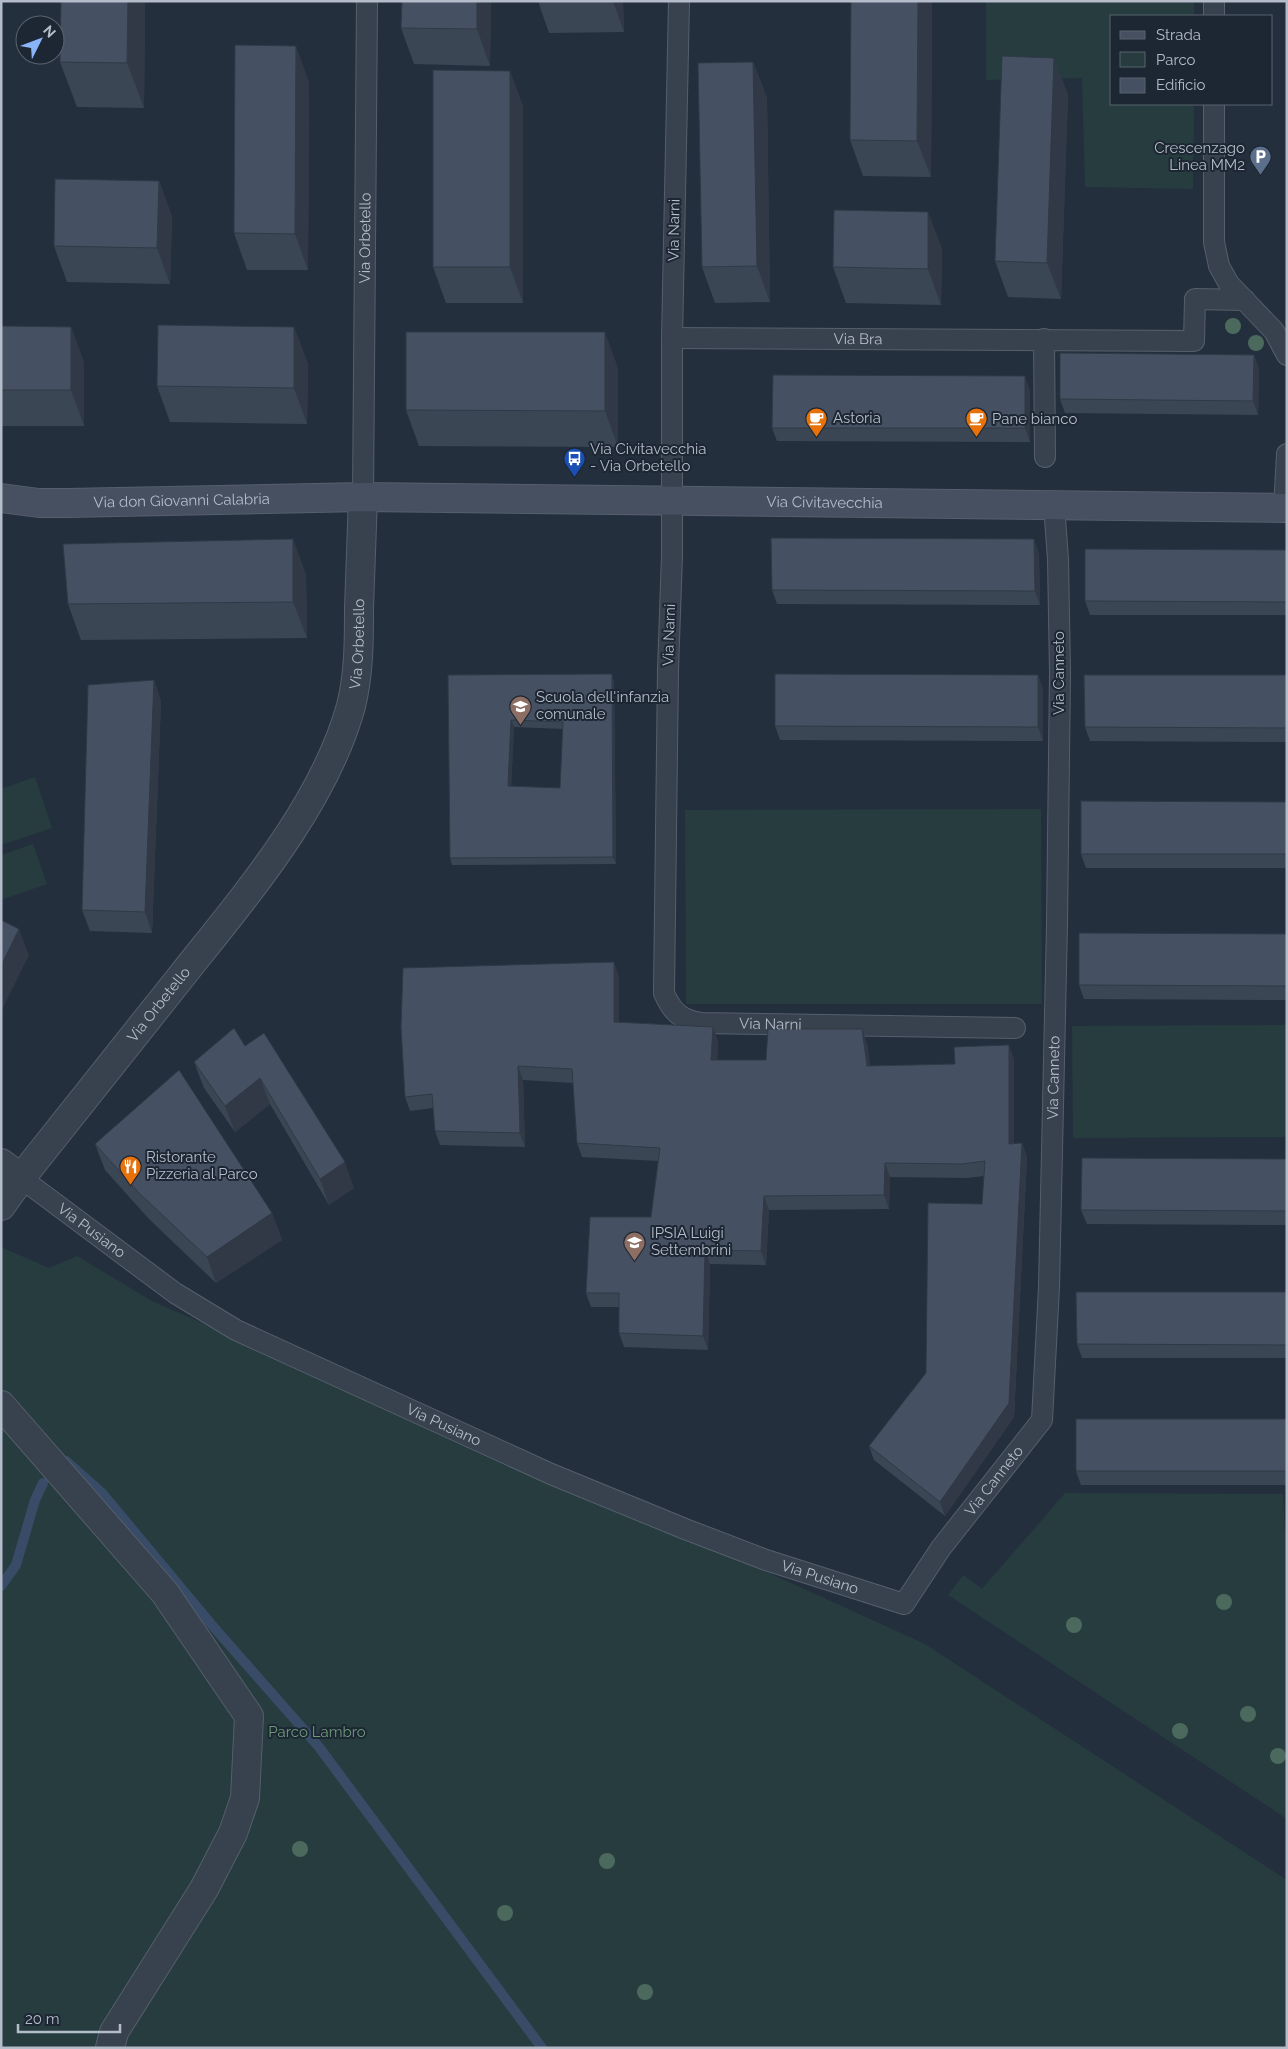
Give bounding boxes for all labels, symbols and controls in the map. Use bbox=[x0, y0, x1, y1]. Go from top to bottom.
north arrow bbox=[15, 15, 65, 65]
legend bbox=[1110, 15, 1273, 105]
text: N bbox=[40, 22, 59, 41]
text: Strada bbox=[1156, 26, 1201, 44]
text: Parco bbox=[1156, 51, 1196, 69]
text: Edificio bbox=[1156, 76, 1206, 94]
place label: Crescenzago Linea MM2 bbox=[1154, 139, 1245, 174]
parking icon: Crescenzago Linea MM2 bbox=[1249, 145, 1273, 176]
street label: Via Orbetello bbox=[356, 192, 374, 283]
street label: Via Narni bbox=[664, 199, 684, 261]
street label: Via Bra bbox=[833, 330, 883, 348]
cafe icon: Astoria bbox=[805, 406, 829, 437]
cafe icon: Pane bianco bbox=[964, 407, 988, 438]
place label: Astoria bbox=[833, 409, 881, 427]
place label: Pane bianco bbox=[992, 410, 1077, 428]
place label: Via Civitavecchia - Via Orbetello bbox=[590, 440, 706, 475]
bus stop icon: Via Civitavecchia - Via Orbetello bbox=[562, 446, 586, 477]
street label: Via don Giovanni Calabria bbox=[93, 490, 270, 511]
street label: Via Civitavecchia bbox=[766, 493, 883, 512]
street label: Via Orbetello bbox=[346, 598, 368, 691]
street label: Via Narni bbox=[659, 603, 679, 667]
street label: Via Canneto bbox=[1050, 631, 1068, 715]
place label: Scuola dell'infanzia comunale bbox=[536, 688, 669, 723]
school or university icon: Scuola dell'infanzia comunale bbox=[508, 694, 532, 725]
street label: Via Orbetello bbox=[123, 963, 194, 1046]
street label: Via Narni bbox=[739, 1015, 802, 1034]
street label: Via Canneto bbox=[1044, 1035, 1064, 1120]
place label: Ristorante Pizzeria al Parco bbox=[146, 1148, 258, 1183]
restaurant icon: Ristorante Pizzeria al Parco bbox=[118, 1154, 142, 1185]
street label: Via Pusiano bbox=[54, 1199, 129, 1262]
place label: IPSIA Luigi Settembrini bbox=[651, 1224, 731, 1259]
school or university icon: IPSIA Luigi Settembrini bbox=[623, 1230, 647, 1261]
street label: Via Pusiano bbox=[404, 1400, 484, 1450]
street label: Via Canneto bbox=[961, 1442, 1027, 1519]
street label: Via Pusiano bbox=[779, 1556, 861, 1598]
park label: Parco Lambro bbox=[268, 1723, 366, 1741]
scale bar bbox=[18, 2002, 120, 2034]
text: 20 m bbox=[25, 2010, 60, 2028]

